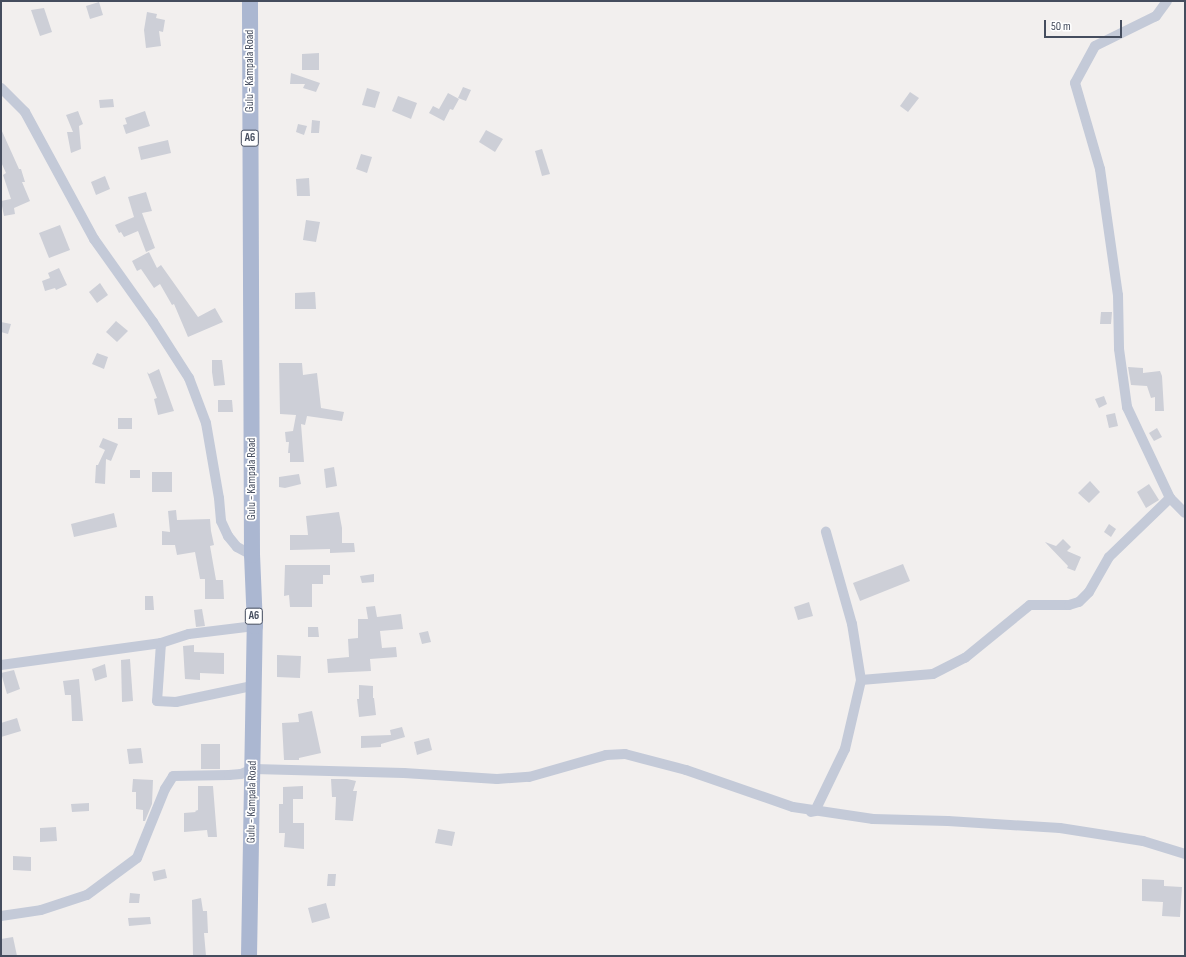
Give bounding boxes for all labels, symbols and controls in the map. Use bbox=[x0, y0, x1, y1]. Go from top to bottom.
scale bar bbox=[1046, 12, 1124, 38]
text: 50 m bbox=[1051, 19, 1071, 34]
street label: Gulu - Kampala Road bbox=[243, 30, 257, 112]
road number: A6 bbox=[240, 129, 260, 147]
street label: Gulu - Kampala Road bbox=[245, 438, 259, 520]
road number: A6 bbox=[244, 607, 264, 625]
street label: Gulu - Kampala Road bbox=[244, 761, 260, 843]

